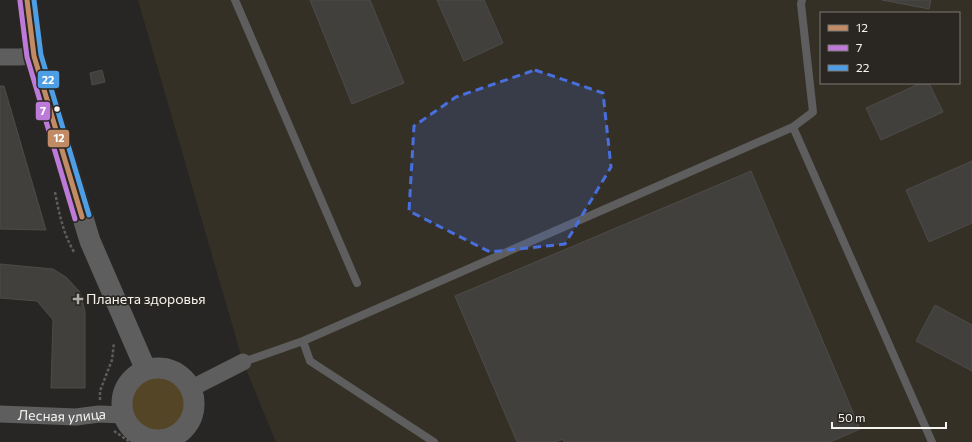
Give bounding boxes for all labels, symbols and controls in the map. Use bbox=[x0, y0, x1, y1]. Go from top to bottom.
legend bbox=[820, 12, 960, 84]
text: 12 bbox=[856, 20, 868, 34]
text: 7 bbox=[856, 40, 862, 54]
text: 22 bbox=[856, 60, 870, 74]
line badge: 22 bbox=[37, 70, 60, 89]
text: 22 bbox=[42, 73, 54, 86]
line badge: 7 bbox=[35, 101, 51, 121]
text: 7 bbox=[40, 104, 46, 117]
unlabelled marker bbox=[52, 104, 62, 114]
line badge: 12 bbox=[47, 129, 70, 148]
text: 12 bbox=[53, 131, 65, 144]
place label: Планета здоровья bbox=[86, 290, 206, 307]
marker: Планета здоровья bbox=[73, 294, 83, 304]
scale bar bbox=[832, 404, 946, 430]
street label: Лесная улица bbox=[17, 405, 106, 425]
text: 50 m bbox=[838, 410, 866, 424]

